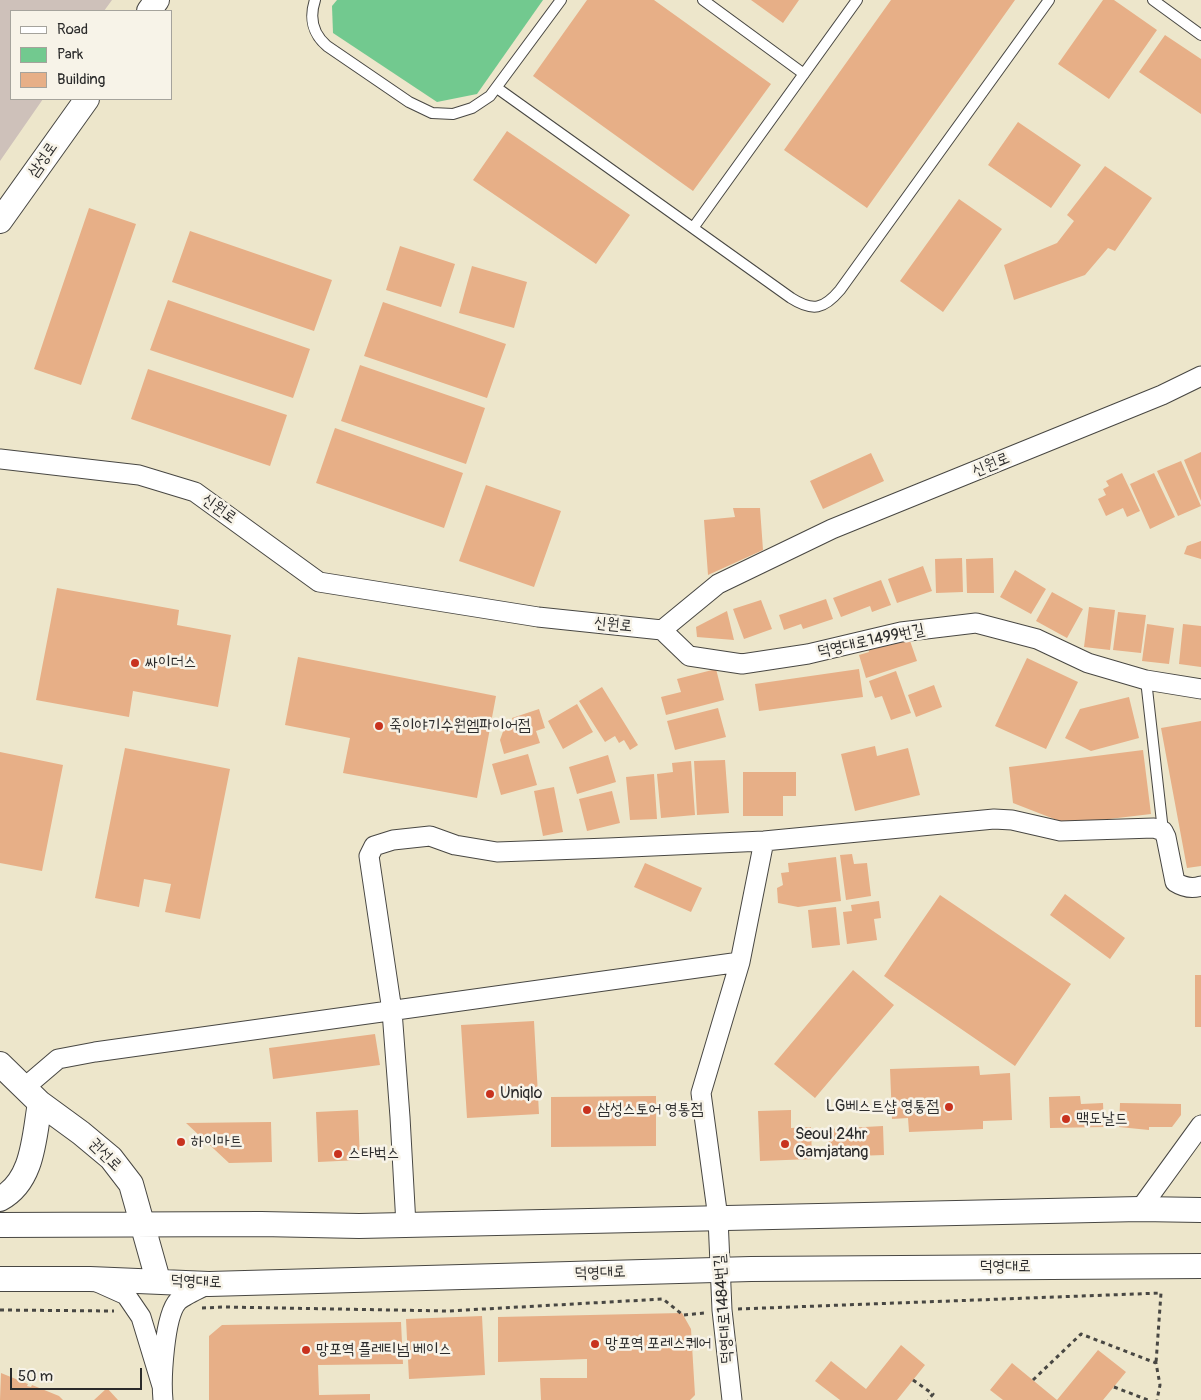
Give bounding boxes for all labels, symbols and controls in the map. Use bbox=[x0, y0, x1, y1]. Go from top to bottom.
legend bbox=[10, 10, 172, 100]
text: Road bbox=[57, 20, 88, 39]
text: Park bbox=[57, 45, 83, 64]
text: Building bbox=[57, 70, 105, 89]
street label: 삼성로 bbox=[24, 139, 62, 181]
street label: 신원로 bbox=[969, 449, 1013, 481]
street label: 신원로 bbox=[198, 490, 240, 528]
street label: 신원로 bbox=[593, 613, 633, 637]
street label: 덕영대로1499번길 bbox=[816, 620, 926, 662]
place label: 싸이더스 bbox=[145, 653, 196, 673]
marker: 싸이더스 bbox=[129, 657, 141, 669]
place label: 죽이야기수원엠파이어점 bbox=[389, 716, 531, 736]
marker: 죽이야기수원엠파이어점 bbox=[373, 720, 385, 732]
place label: Uniqlo bbox=[500, 1084, 542, 1104]
marker: Uniqlo bbox=[484, 1088, 496, 1100]
place label: LG베스트샵 영통점 bbox=[826, 1097, 939, 1117]
place label: 삼성스토어 영통점 bbox=[597, 1100, 703, 1120]
marker: LG베스트샵 영통점 bbox=[943, 1101, 955, 1113]
marker: 삼성스토어 영통점 bbox=[581, 1104, 593, 1116]
place label: 맥도날드 bbox=[1076, 1109, 1128, 1129]
marker: 맥도날드 bbox=[1060, 1113, 1072, 1125]
place label: Seoul 24hr Gamjatang bbox=[795, 1125, 868, 1163]
place label: 하이마트 bbox=[191, 1132, 242, 1152]
street label: 권선로 bbox=[85, 1135, 125, 1175]
marker: 하이마트 bbox=[175, 1136, 187, 1148]
marker: Seoul 24hr Gamjatang bbox=[779, 1138, 791, 1150]
place label: 스타벅스 bbox=[348, 1144, 399, 1164]
marker: 스타벅스 bbox=[332, 1148, 344, 1160]
street label: 덕영대로1484번길 bbox=[711, 1253, 737, 1365]
street label: 덕영대로 bbox=[979, 1257, 1031, 1277]
street label: 덕영대로 bbox=[574, 1263, 626, 1283]
street label: 덕영대로 bbox=[170, 1272, 222, 1292]
place label: 망포역 포레스퀘어 bbox=[605, 1334, 711, 1354]
marker: 망포역 포레스퀘어 bbox=[589, 1338, 601, 1350]
place label: 망포역 플레티넘 베이스 bbox=[316, 1340, 452, 1360]
marker: 망포역 플레티넘 베이스 bbox=[300, 1344, 312, 1356]
scale bar bbox=[12, 1358, 145, 1390]
text: 50 m bbox=[18, 1367, 53, 1386]

